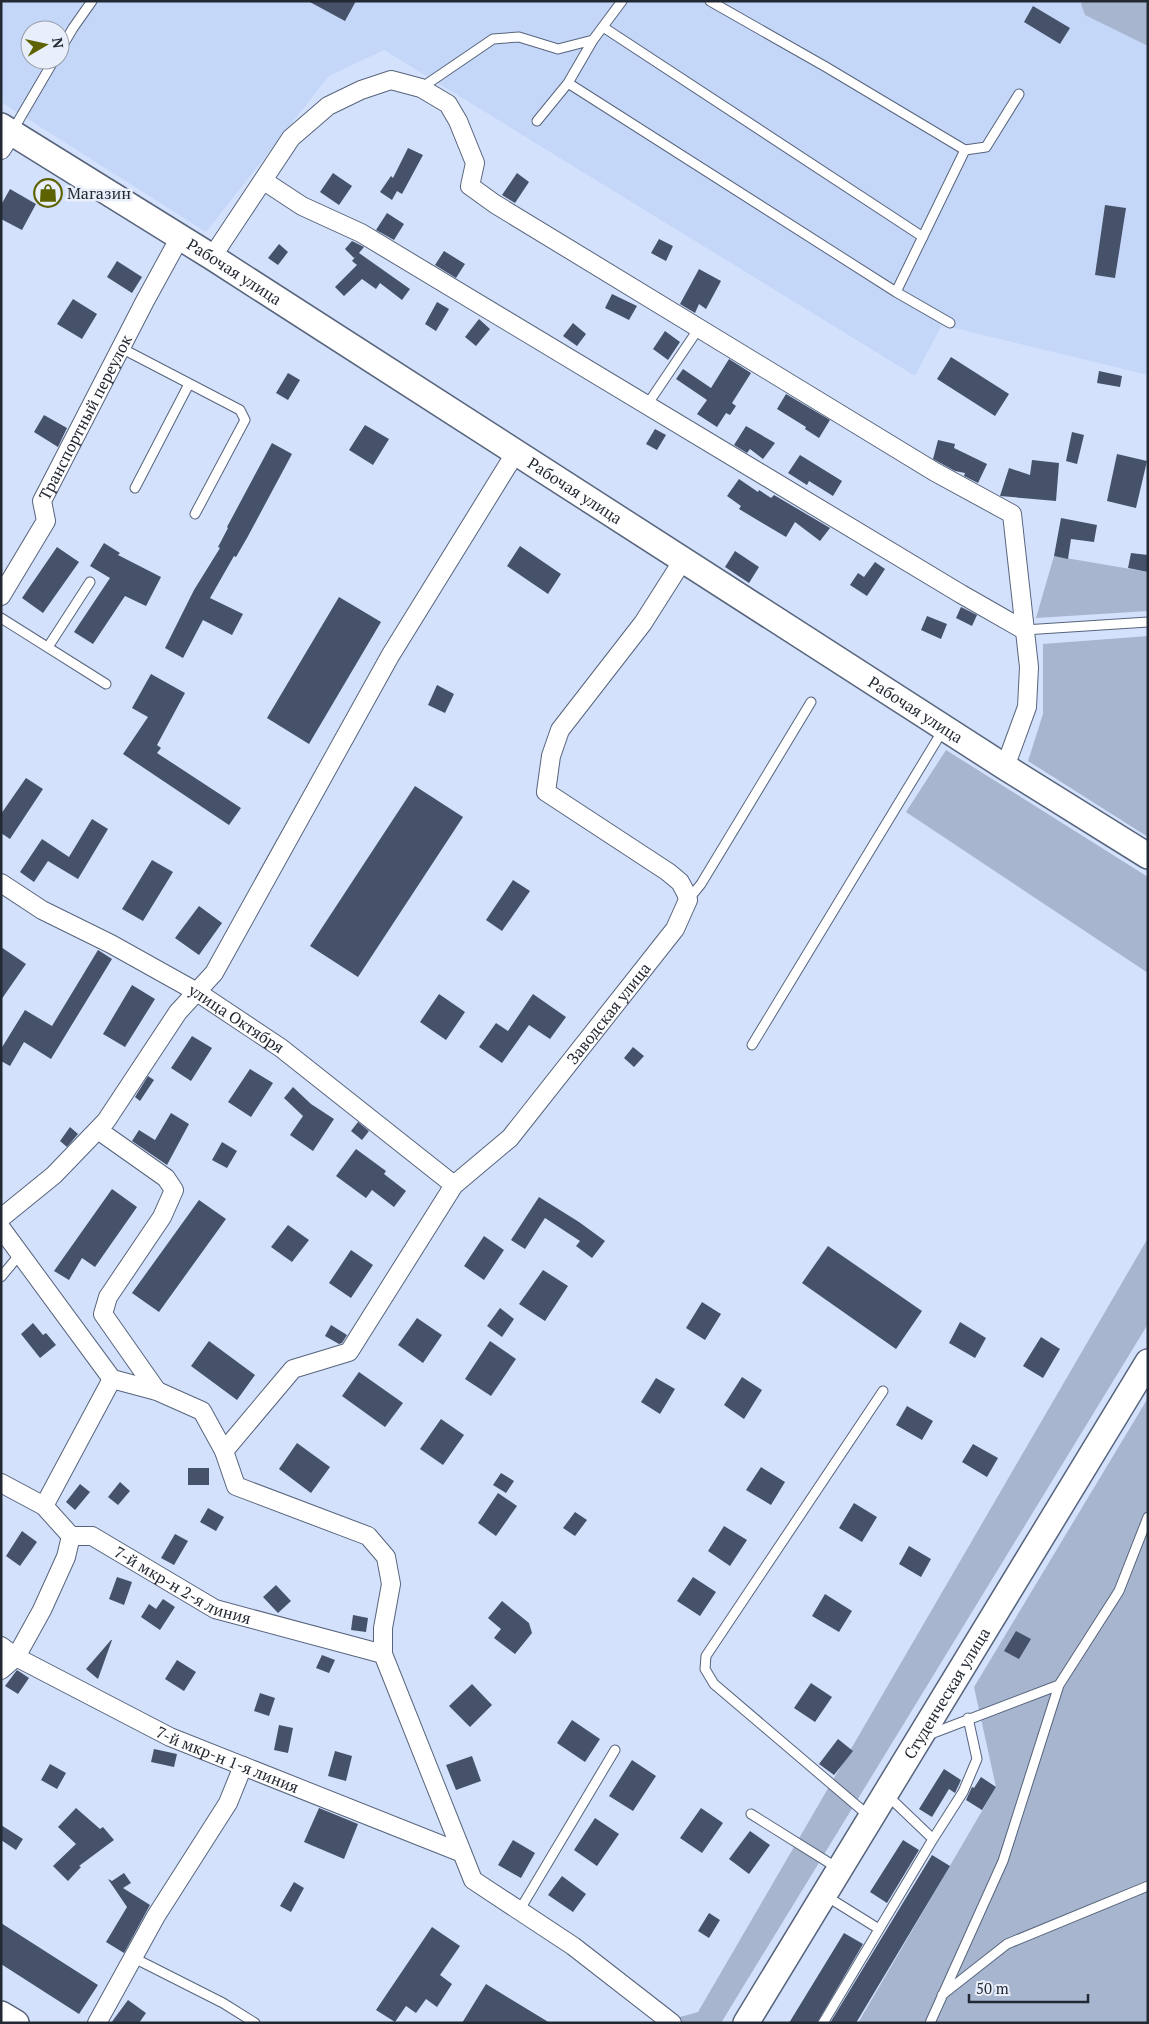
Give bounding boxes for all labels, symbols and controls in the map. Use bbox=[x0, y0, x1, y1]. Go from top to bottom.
north arrow bbox=[20, 20, 70, 70]
text: N bbox=[48, 36, 69, 50]
shop icon: Магазин bbox=[33, 178, 63, 208]
place label: Магазин bbox=[67, 182, 131, 204]
street label: Рабочая улица bbox=[183, 233, 286, 310]
street label: Транспортный переулок bbox=[33, 331, 137, 504]
street label: Рабочая улица bbox=[524, 452, 627, 529]
street label: Рабочая улица bbox=[864, 671, 967, 748]
street label: Заводская улица bbox=[561, 958, 655, 1069]
street label: улица Октября bbox=[184, 978, 289, 1058]
street label: 7-й мкр-н 2-я линия bbox=[110, 1541, 254, 1629]
street label: Студенческая улица bbox=[898, 1623, 995, 1763]
street label: 7-й мкр-н 1-я линия bbox=[152, 1721, 302, 1798]
scale bar bbox=[969, 1972, 1088, 2004]
text: 50 m bbox=[976, 1978, 1009, 1998]

